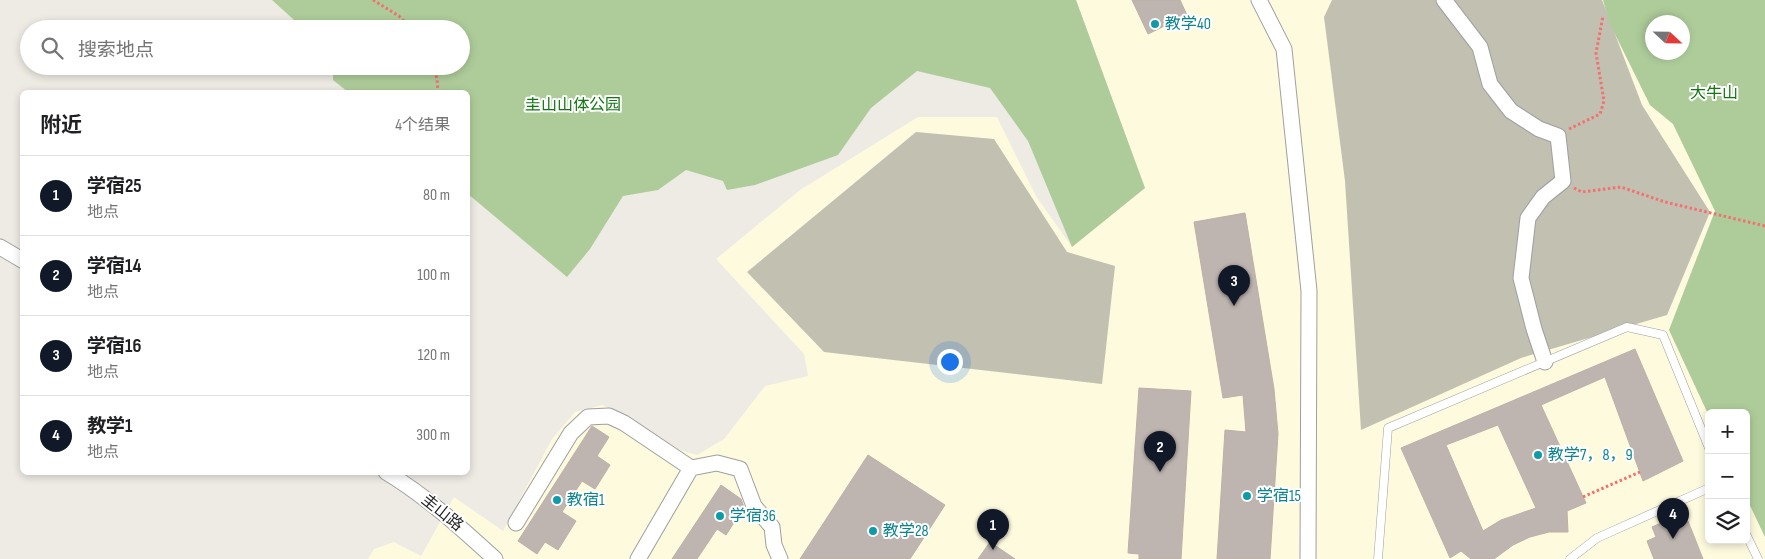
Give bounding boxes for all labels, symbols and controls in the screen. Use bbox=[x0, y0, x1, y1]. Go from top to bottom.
place label: 教学40 bbox=[1165, 15, 1211, 34]
north arrow bbox=[1645, 15, 1690, 60]
marker: 教学40 bbox=[1149, 18, 1161, 30]
search box bbox=[20, 20, 470, 75]
icon: search bbox=[38, 34, 66, 62]
text: 搜索地点 bbox=[78, 39, 154, 62]
park label: 大牛山 bbox=[1690, 84, 1738, 103]
park label: 圭山山体公园 bbox=[525, 96, 621, 115]
text: 附近 bbox=[40, 113, 82, 138]
text: 4个结果 bbox=[395, 116, 450, 135]
text: 学宿25 bbox=[87, 175, 142, 198]
text: 1 bbox=[53, 186, 59, 205]
text: 80 m bbox=[423, 186, 450, 205]
text: 地点 bbox=[87, 203, 119, 222]
text: 学宿14 bbox=[87, 255, 141, 278]
pin: 3 bbox=[1218, 265, 1250, 306]
text: 2 bbox=[52, 266, 60, 285]
text: 100 m bbox=[417, 266, 450, 285]
text: 地点 bbox=[87, 283, 119, 302]
text: 学宿16 bbox=[87, 335, 141, 358]
text: 3 bbox=[52, 346, 60, 365]
text: 120 m bbox=[418, 346, 450, 365]
your location bbox=[937, 349, 963, 375]
text: 地点 bbox=[87, 363, 119, 382]
map controls bbox=[1705, 409, 1750, 544]
button: + bbox=[1705, 409, 1750, 454]
text: 教学1 bbox=[87, 415, 132, 438]
text: 4 bbox=[52, 426, 60, 445]
text: 300 m bbox=[416, 426, 450, 445]
pin: 2 bbox=[1144, 431, 1176, 472]
text: 地点 bbox=[87, 443, 119, 462]
place label: 教学7，8，9 bbox=[1548, 446, 1633, 465]
marker: 教学7，8，9 bbox=[1532, 449, 1544, 461]
button: − bbox=[1705, 454, 1750, 499]
place label: 学宿15 bbox=[1257, 487, 1301, 506]
marker: 学宿15 bbox=[1241, 490, 1253, 502]
street label: 圭山路 bbox=[417, 491, 467, 535]
place label: 教宿1 bbox=[567, 491, 605, 510]
marker: 教宿1 bbox=[551, 494, 563, 506]
pin: 4 bbox=[1657, 498, 1689, 539]
button: layers bbox=[1705, 499, 1750, 544]
place label: 学宿36 bbox=[730, 507, 776, 526]
pin: 1 bbox=[977, 509, 1009, 550]
marker: 学宿36 bbox=[714, 510, 726, 522]
place label: 教学28 bbox=[883, 522, 929, 541]
marker: 教学28 bbox=[867, 525, 879, 537]

